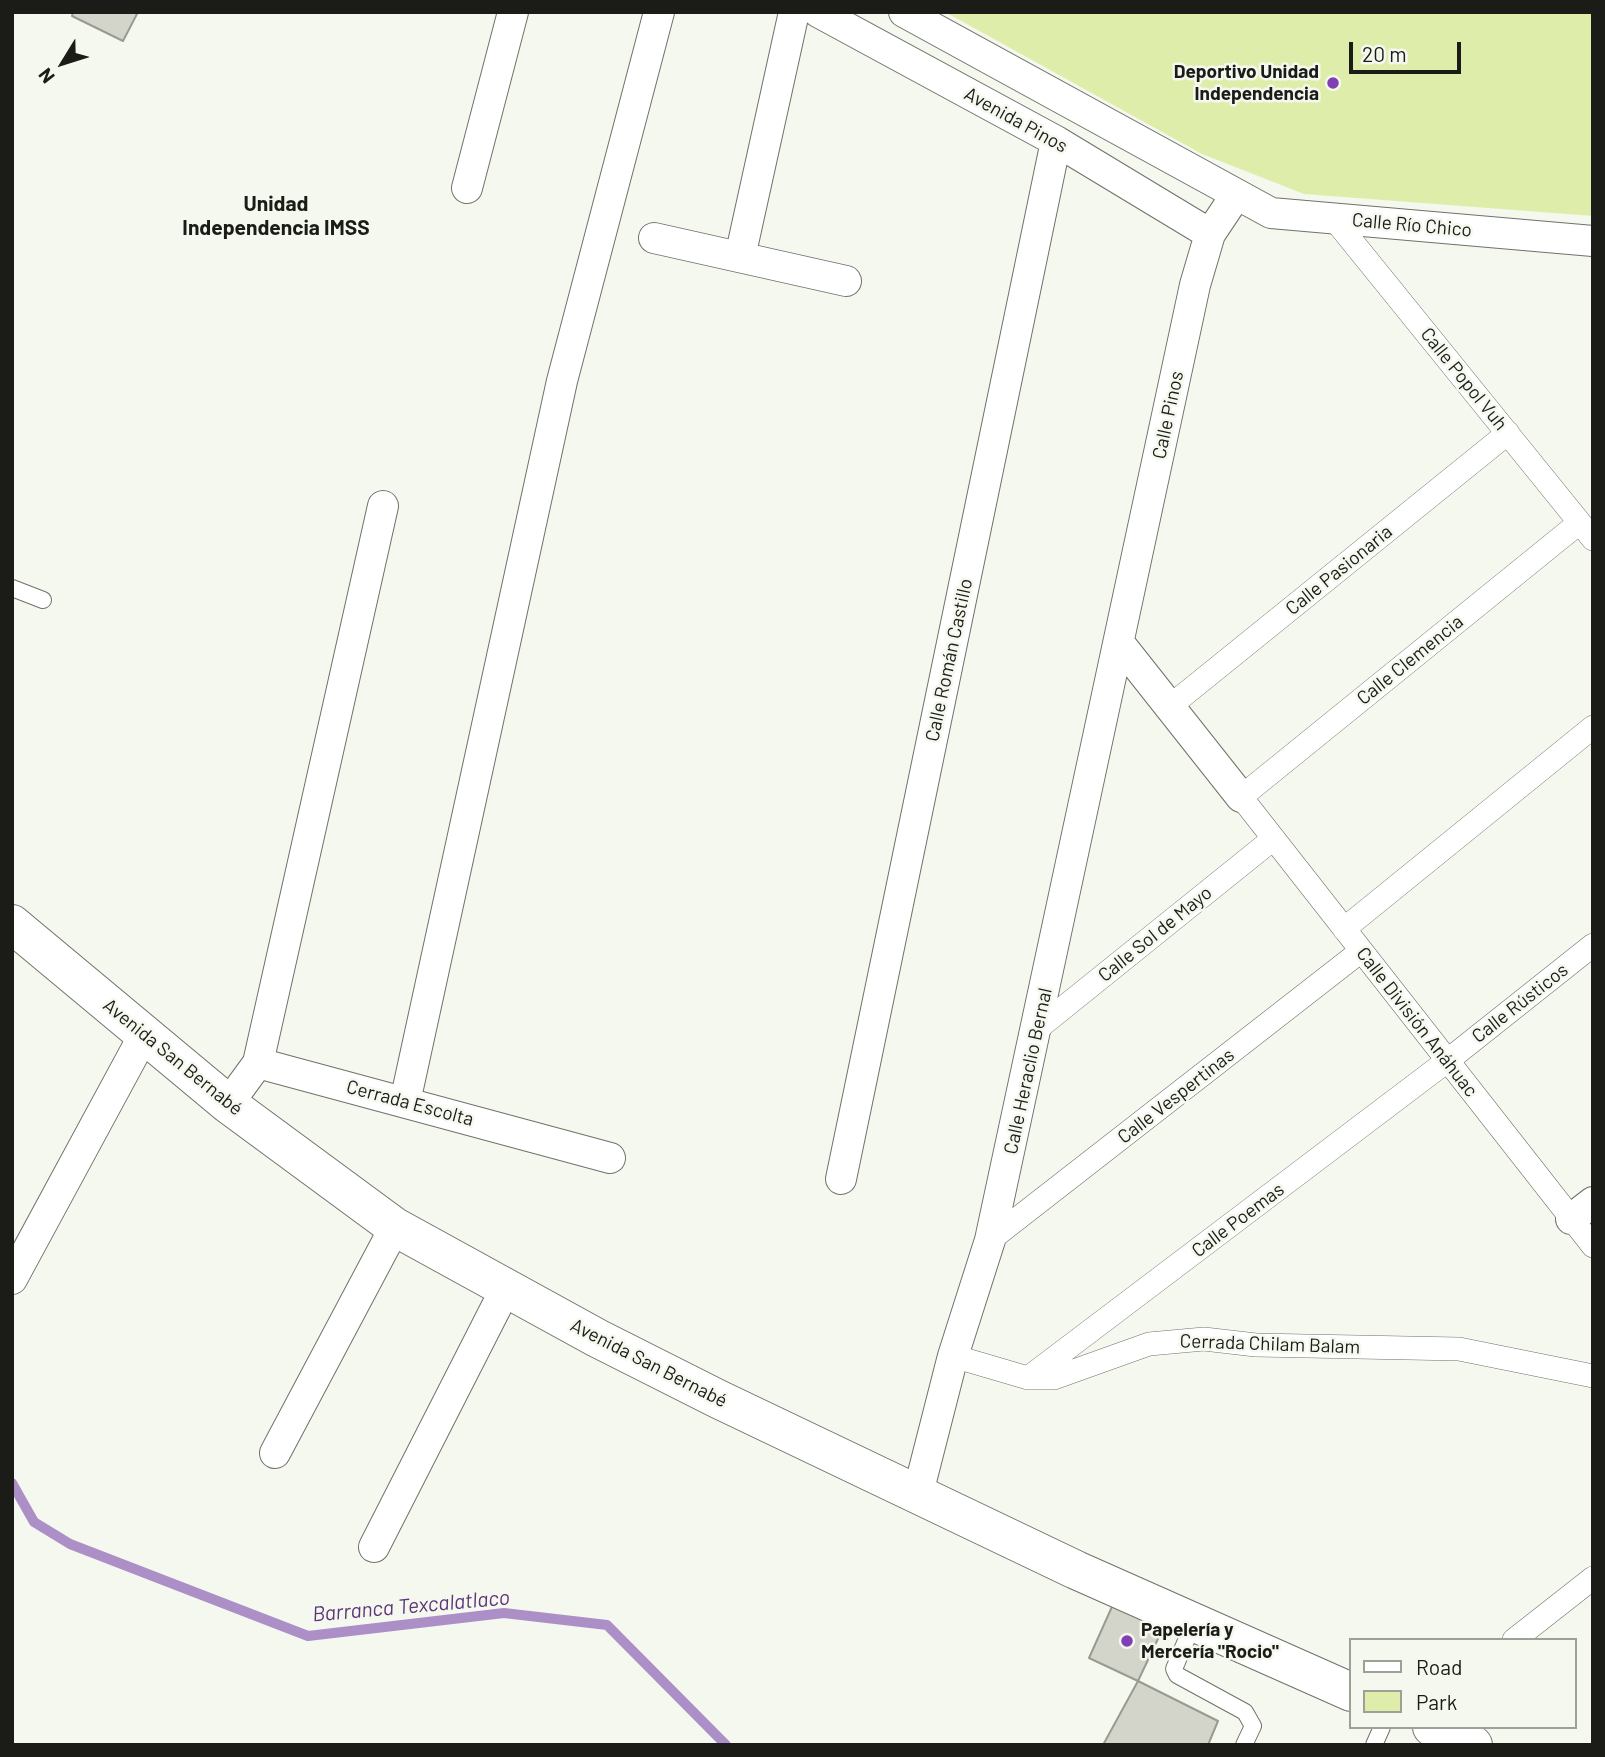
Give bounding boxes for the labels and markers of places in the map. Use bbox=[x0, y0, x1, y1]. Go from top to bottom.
place label: Deportivo Unidad Independencia bbox=[1174, 61, 1319, 105]
marker: Deportivo Unidad Independencia bbox=[1325, 75, 1341, 91]
place label: Papelería y Mercería "Rocio" bbox=[1141, 1619, 1279, 1663]
marker: Papelería y Mercería "Rocio" bbox=[1119, 1633, 1135, 1649]

